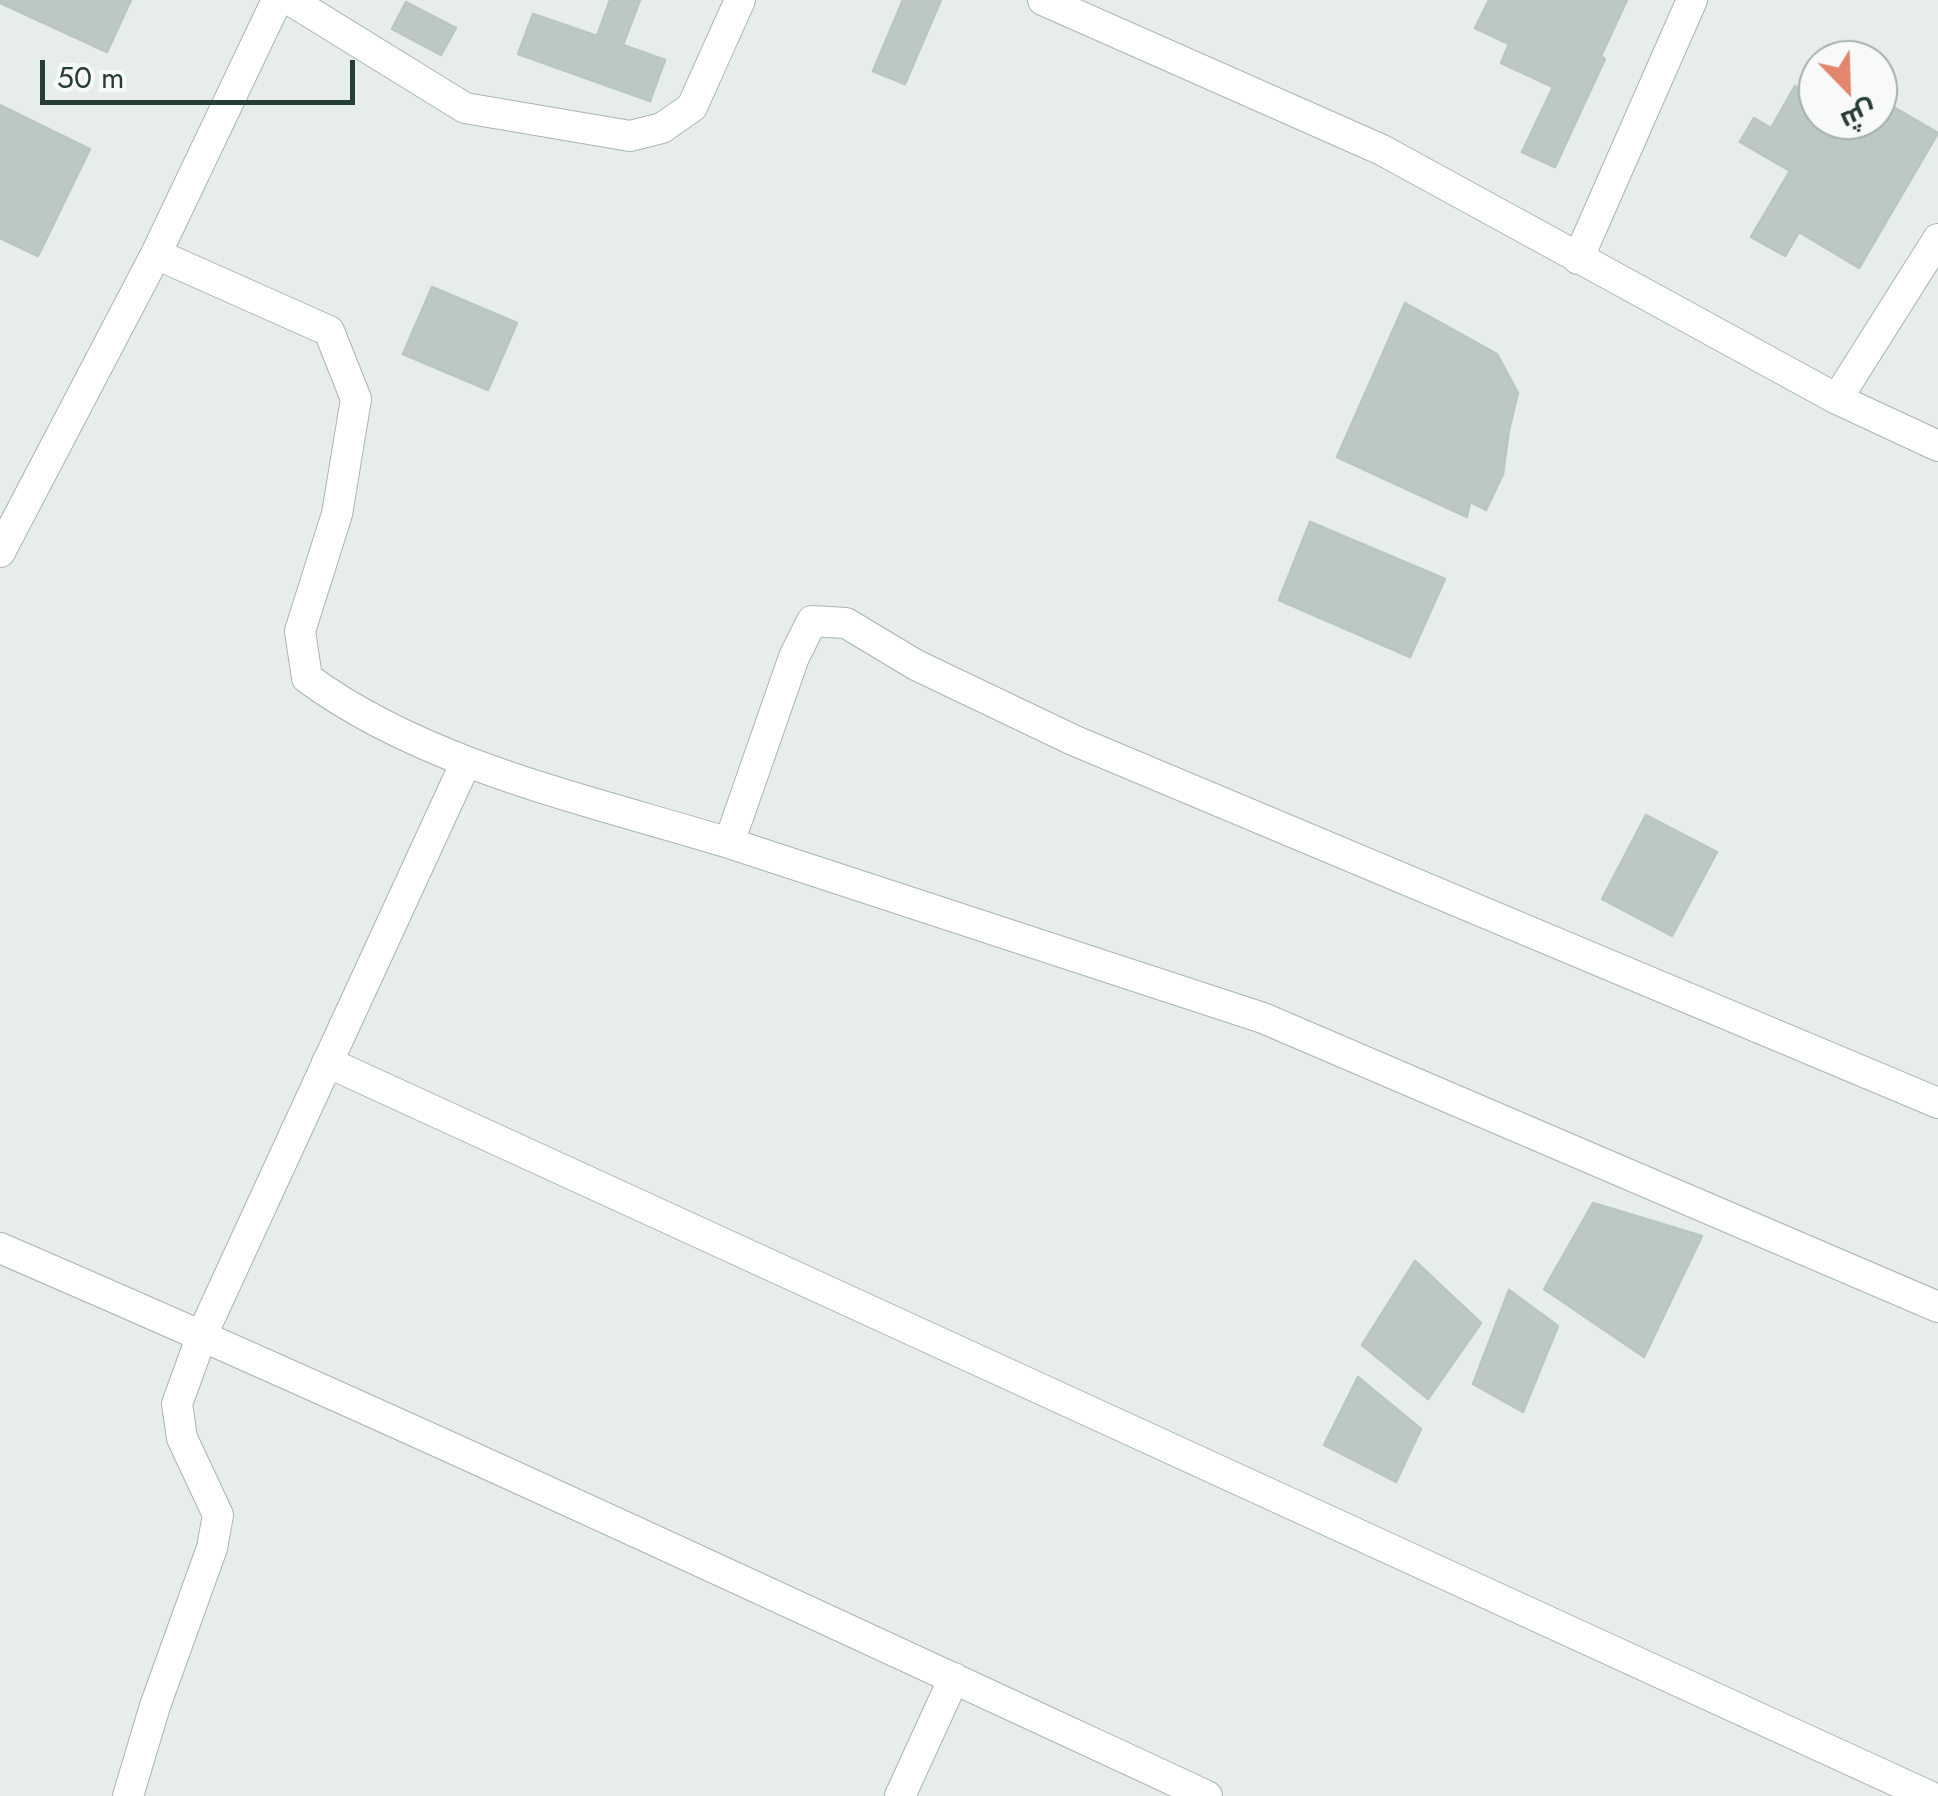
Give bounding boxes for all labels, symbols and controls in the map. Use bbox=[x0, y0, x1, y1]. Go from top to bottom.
scale bar bbox=[45, 40, 360, 102]
north arrow bbox=[1798, 40, 1898, 140]
text: 50 m bbox=[57, 56, 124, 99]
text: ش bbox=[1835, 90, 1884, 142]

